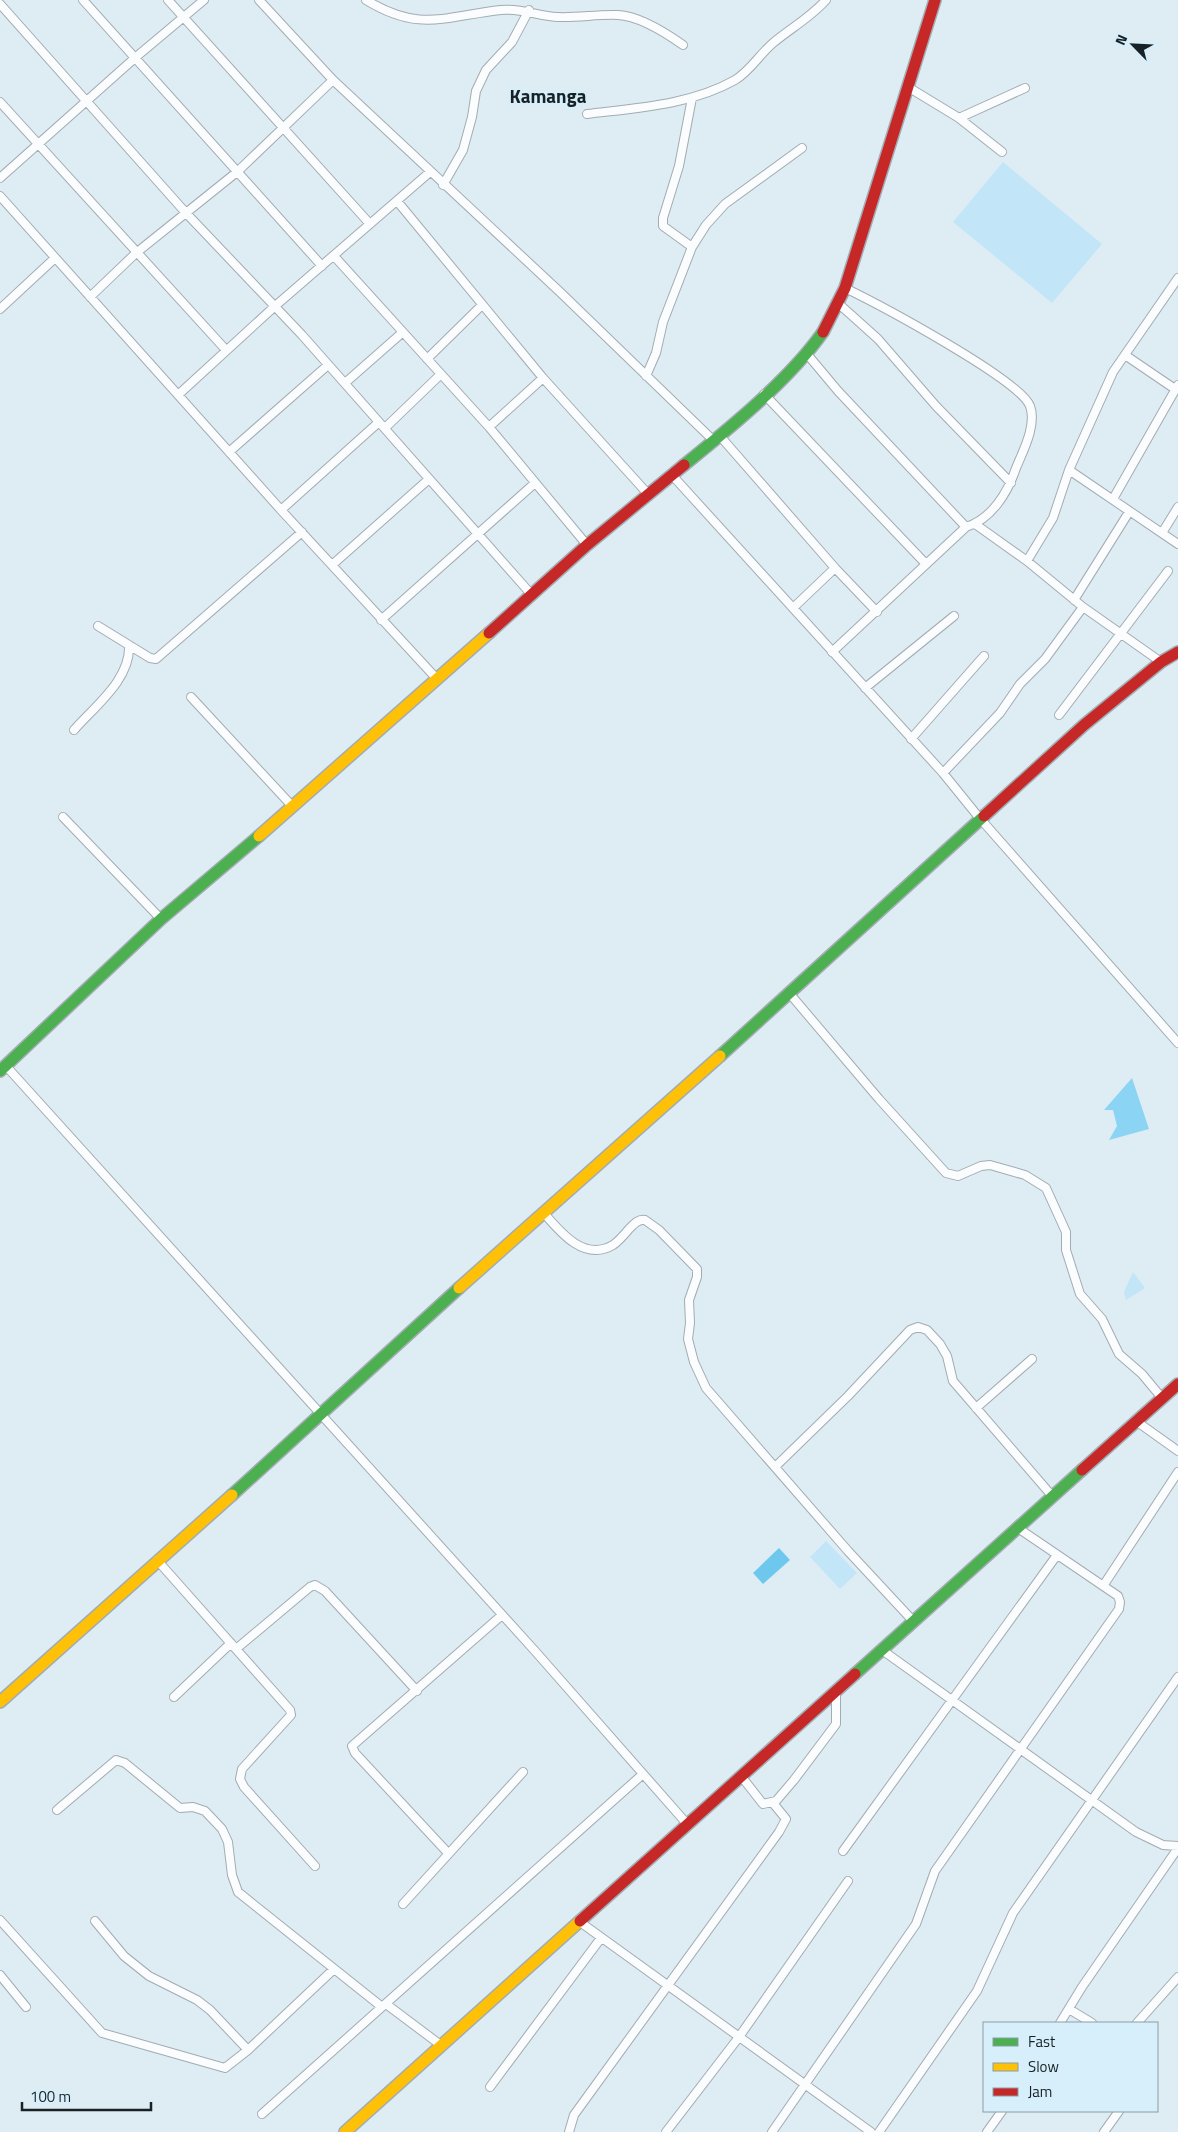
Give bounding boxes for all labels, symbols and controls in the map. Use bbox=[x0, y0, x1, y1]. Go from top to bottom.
north arrow bbox=[1108, 20, 1158, 70]
text: N bbox=[1109, 31, 1132, 48]
district label: Kamanga bbox=[510, 81, 587, 110]
legend bbox=[983, 2022, 1158, 2112]
text: Fast bbox=[1028, 2030, 1056, 2053]
text: Slow bbox=[1028, 2055, 1059, 2078]
scale bar bbox=[22, 2080, 151, 2112]
text: Jam bbox=[1028, 2080, 1052, 2103]
text: 100 m bbox=[30, 2085, 71, 2108]

